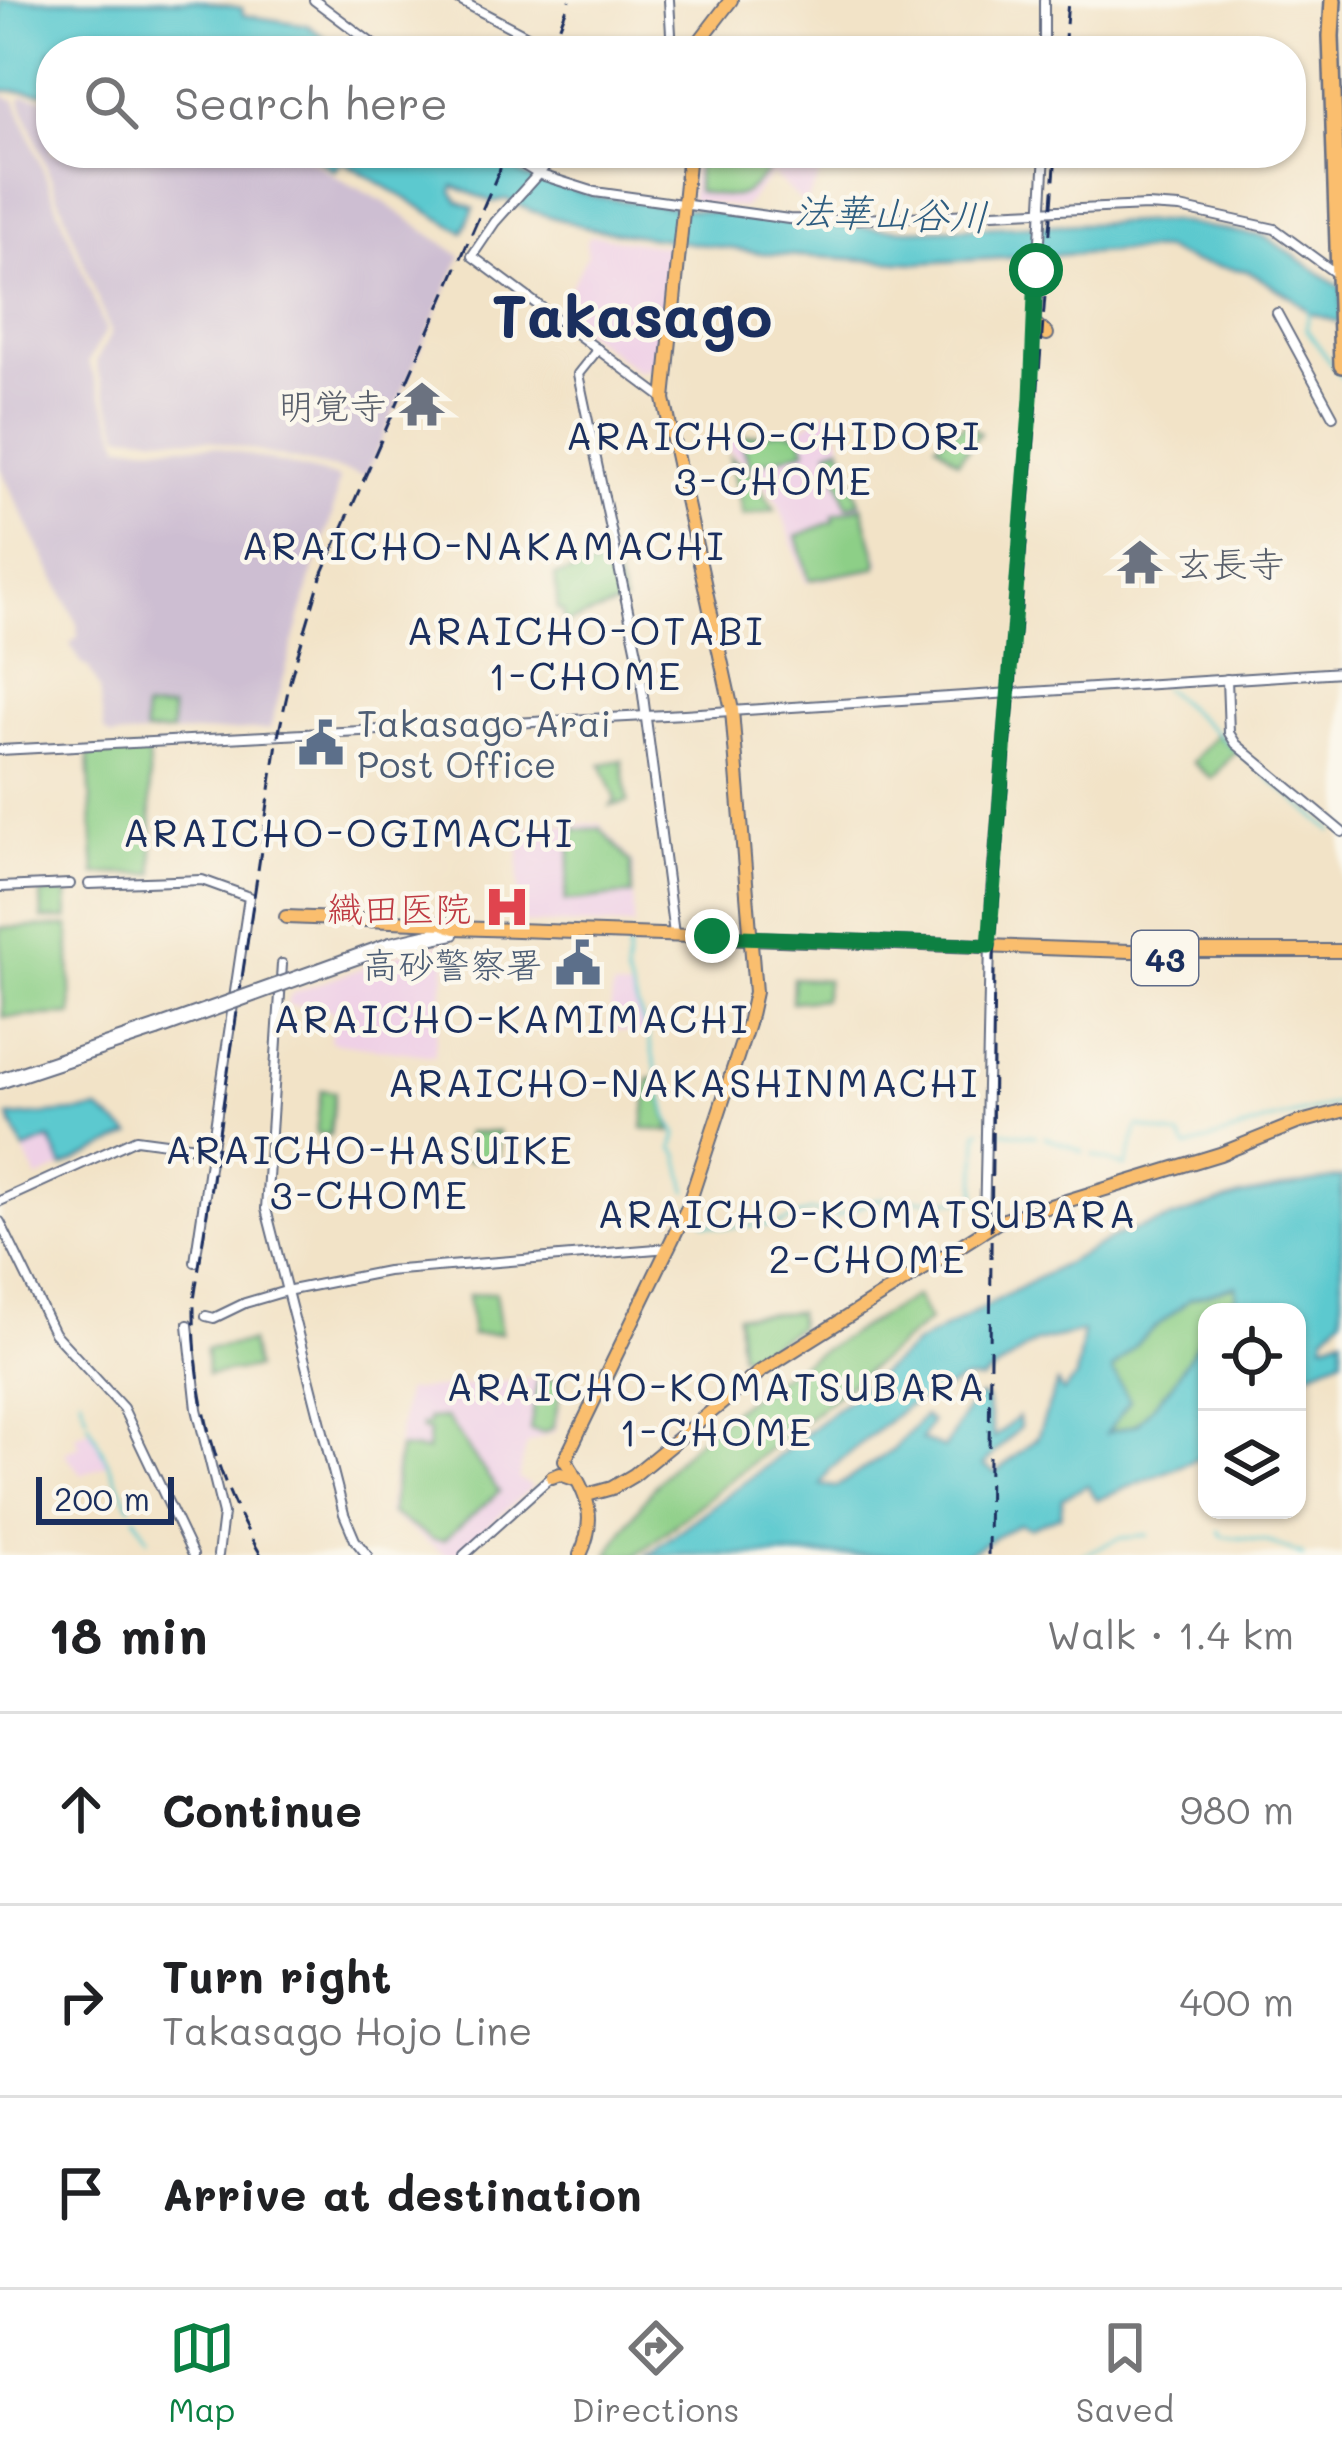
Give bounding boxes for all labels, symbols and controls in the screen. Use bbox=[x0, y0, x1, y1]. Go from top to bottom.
search box bbox=[36, 36, 1306, 168]
icon: search bbox=[78, 69, 144, 135]
text: Search here bbox=[174, 73, 448, 131]
water label: 法華山谷川 bbox=[793, 183, 989, 241]
route start bbox=[1009, 243, 1063, 297]
district label: Takasago bbox=[492, 275, 772, 353]
temple icon: 明覚寺 bbox=[397, 379, 447, 429]
place label: 明覚寺 bbox=[278, 381, 386, 428]
district label: ARAICHO-CHIDORI 3-CHOME bbox=[566, 409, 982, 505]
district label: ARAICHO-NAKAMACHI bbox=[242, 519, 726, 570]
temple icon: 玄長寺 bbox=[1115, 537, 1165, 587]
place label: 玄長寺 bbox=[1176, 539, 1284, 586]
district label: ARAICHO-OTABI 1-CHOME bbox=[407, 604, 765, 700]
place label: Takasago Arai Post Office bbox=[357, 699, 611, 787]
public building icon: Takasago Arai Post Office bbox=[296, 718, 346, 768]
district label: ARAICHO-OGIMACHI bbox=[123, 806, 575, 857]
hospital icon: 織田医院 bbox=[482, 882, 532, 932]
place label: 織田医院 bbox=[327, 884, 471, 931]
route end bbox=[685, 909, 739, 963]
road number: 43 bbox=[1132, 931, 1198, 985]
public building icon: 高砂警察署 bbox=[553, 938, 603, 988]
place label: 高砂警察署 bbox=[362, 940, 542, 987]
district label: ARAICHO-KAMIMACHI bbox=[273, 992, 751, 1043]
district label: ARAICHO-NAKASHINMACHI bbox=[388, 1056, 980, 1107]
district label: ARAICHO-HASUIKE 3-CHOME bbox=[165, 1123, 575, 1219]
district label: ARAICHO-KOMATSUBARA 2-CHOME bbox=[597, 1187, 1139, 1283]
map controls bbox=[1198, 1303, 1306, 1519]
button: locate bbox=[1198, 1303, 1306, 1411]
district label: ARAICHO-KOMATSUBARA 1-CHOME bbox=[446, 1360, 988, 1456]
button: layers bbox=[1198, 1411, 1306, 1519]
scale bar bbox=[36, 1471, 174, 1524]
text: 200 m bbox=[54, 1476, 150, 1519]
text: 18 min bbox=[48, 1600, 208, 1667]
text: Walk · 1.4 km bbox=[1047, 1608, 1294, 1659]
icon: ahead bbox=[48, 1776, 114, 1842]
text: Continue bbox=[162, 1780, 362, 1838]
text: 980 m bbox=[1180, 1783, 1294, 1834]
text: Turn right bbox=[162, 1946, 391, 2004]
icon: right bbox=[48, 1968, 114, 2034]
text: 400 m bbox=[1179, 1975, 1294, 2026]
text: Takasago Hojo Line bbox=[162, 2004, 532, 2055]
icon: arrive bbox=[48, 2160, 114, 2226]
text: Arrive at destination bbox=[162, 2164, 642, 2222]
tab: Map bbox=[168, 2315, 235, 2430]
tab: Directions bbox=[572, 2315, 739, 2430]
tab: Saved bbox=[1076, 2315, 1174, 2430]

